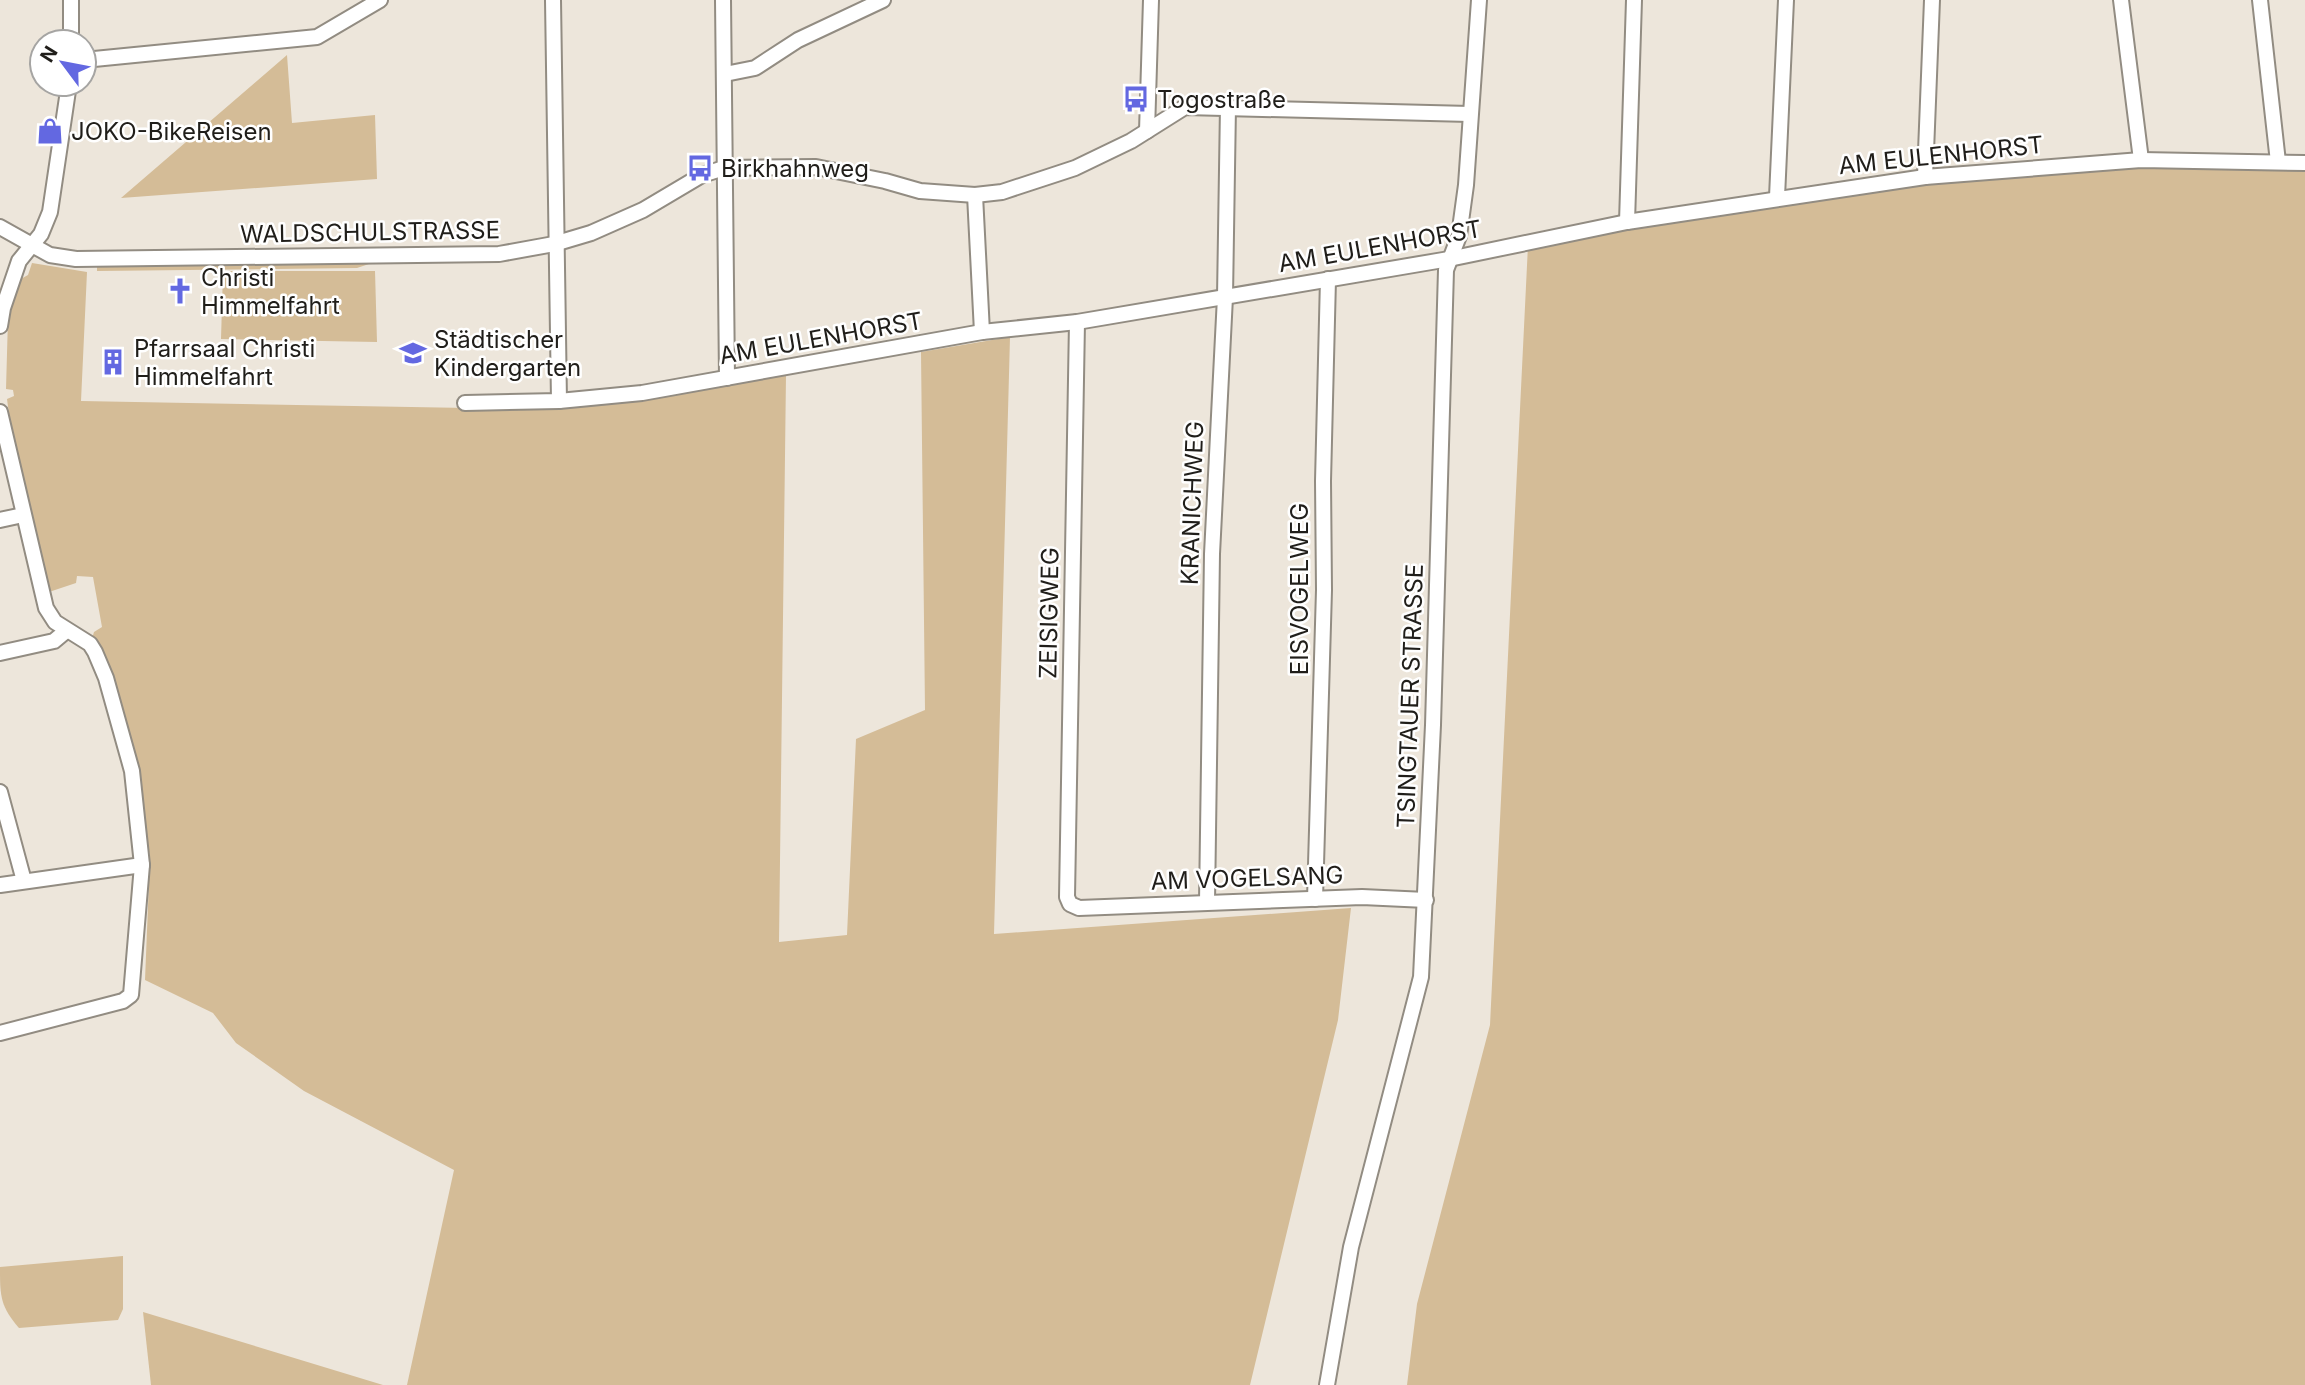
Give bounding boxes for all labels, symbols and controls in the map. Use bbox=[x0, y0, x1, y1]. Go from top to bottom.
north arrow bbox=[28, 28, 98, 98]
text: N bbox=[35, 42, 63, 66]
bus stop icon: Togostraße bbox=[1121, 84, 1151, 114]
place label: Togostraße bbox=[1157, 85, 1286, 114]
shop icon: JOKO-BikeReisen bbox=[35, 116, 65, 146]
place label: JOKO-BikeReisen bbox=[71, 117, 272, 146]
street label: AM EULENHORST bbox=[1837, 130, 2045, 180]
bus stop icon: Birkhahnweg bbox=[685, 153, 715, 183]
place label: Birkhahnweg bbox=[721, 154, 869, 183]
street label: AM EULENHORST bbox=[1276, 214, 1484, 278]
street label: WALDSCHULSTRASSE bbox=[240, 215, 500, 249]
place label: Christi Himmelfahrt bbox=[201, 263, 340, 320]
church icon: Christi Himmelfahrt bbox=[165, 276, 195, 306]
street label: AM EULENHORST bbox=[717, 306, 925, 370]
place label: Städtischer Kindergarten bbox=[434, 325, 581, 382]
place label: Pfarrsaal Christi Himmelfahrt bbox=[134, 334, 315, 391]
school or university icon: Städtischer Kindergarten bbox=[398, 338, 428, 368]
building icon: Pfarrsaal Christi Himmelfahrt bbox=[98, 347, 128, 377]
street label: KRANICHWEG bbox=[1175, 421, 1209, 585]
street label: EISVOGELWEG bbox=[1285, 503, 1314, 675]
street label: ZEISIGWEG bbox=[1033, 547, 1065, 679]
street label: TSINGTAUER STRASSE bbox=[1391, 563, 1429, 829]
street label: AM VOGELSANG bbox=[1150, 860, 1344, 896]

